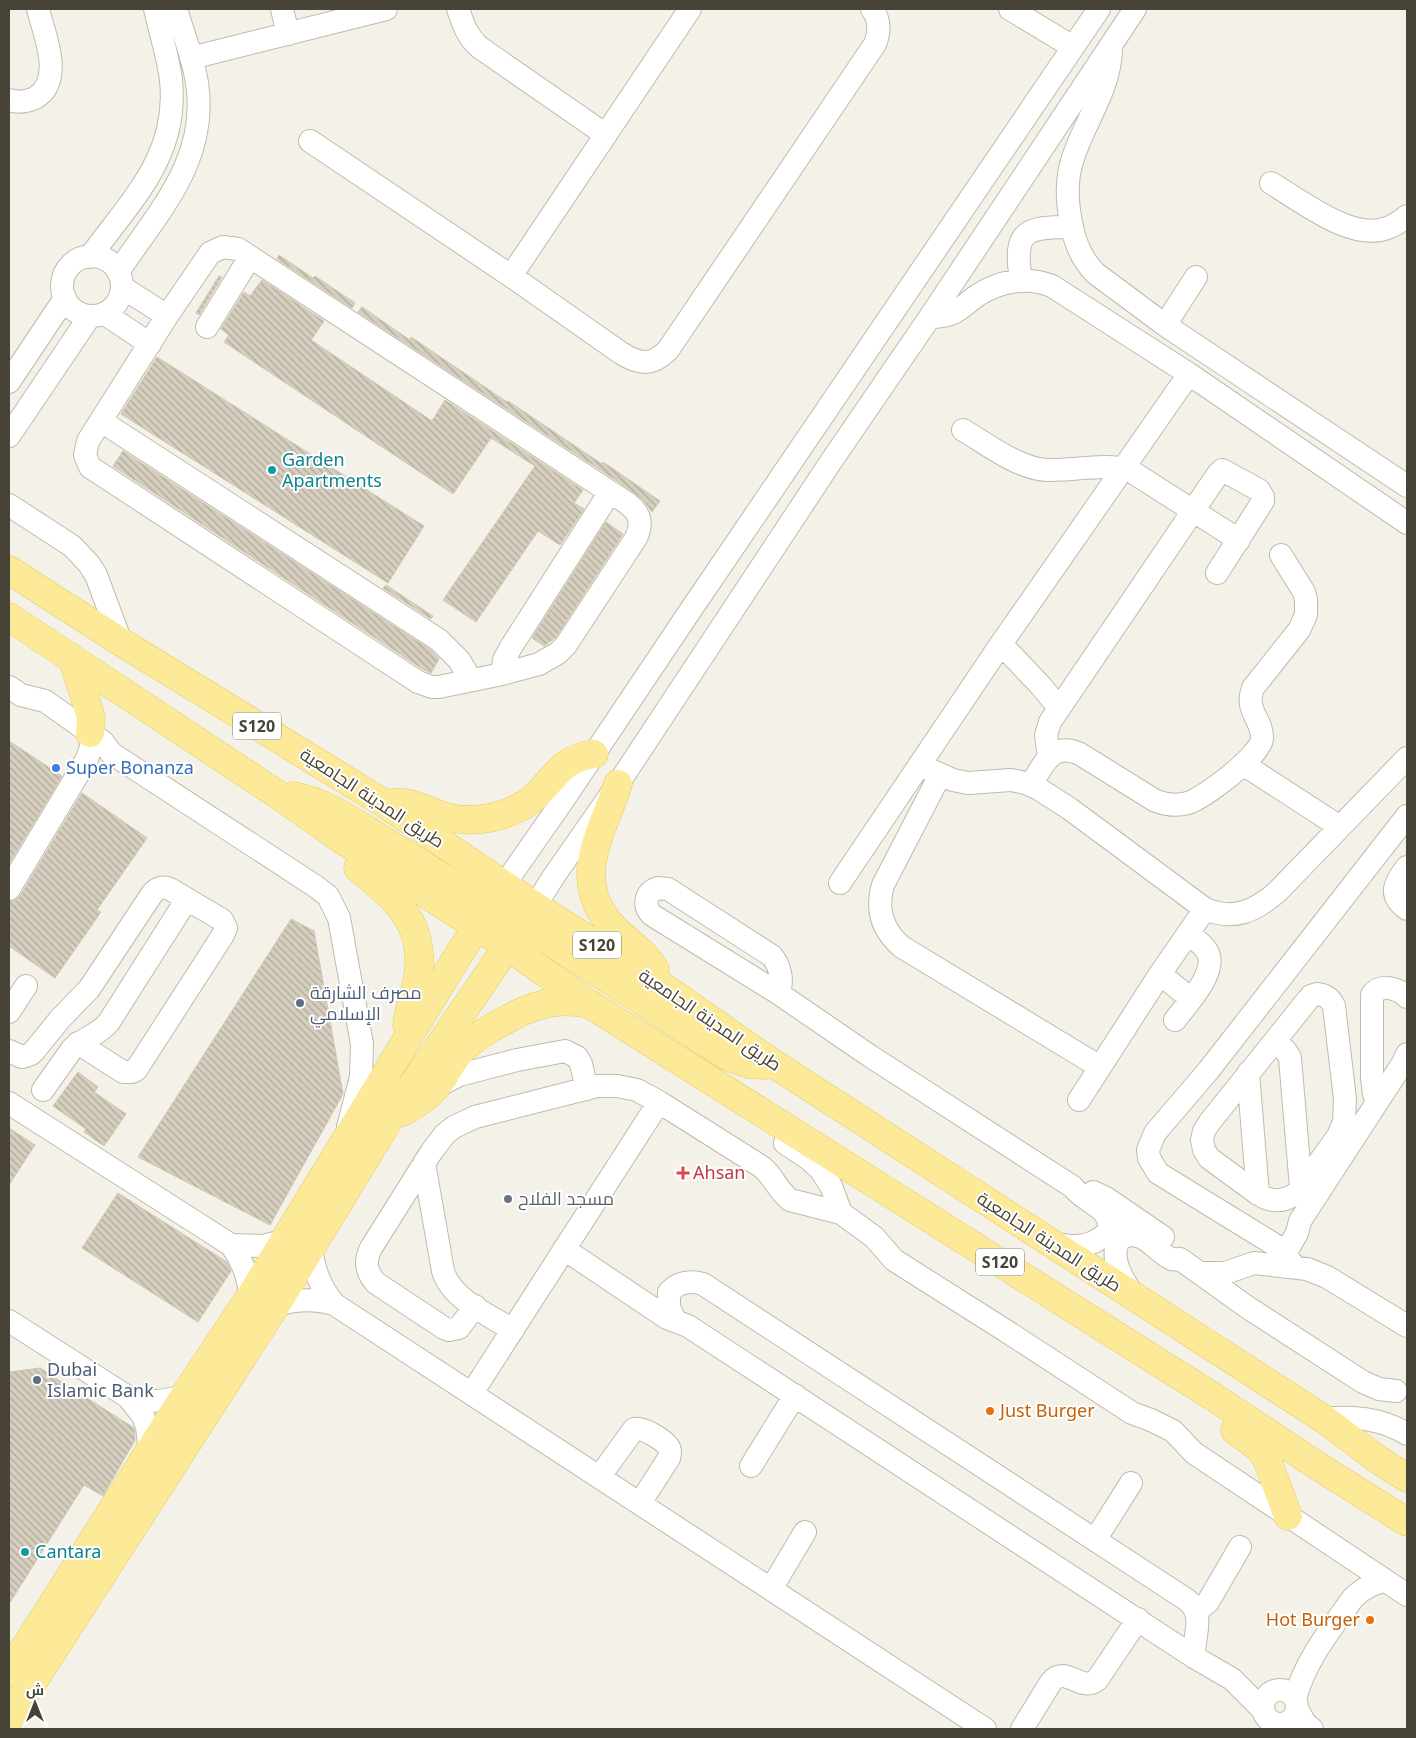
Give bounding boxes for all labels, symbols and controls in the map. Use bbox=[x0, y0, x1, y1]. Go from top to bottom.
place label: Garden Apartments bbox=[282, 447, 382, 492]
marker: Garden Apartments bbox=[266, 464, 278, 476]
road number: S120 bbox=[233, 712, 281, 739]
street label: طريق المدينة الجامعية bbox=[295, 742, 449, 854]
place label: Super Bonanza bbox=[66, 755, 194, 779]
marker: Super Bonanza bbox=[50, 762, 62, 774]
road number: S120 bbox=[573, 932, 621, 958]
street label: طريق المدينة الجامعية bbox=[634, 962, 787, 1077]
place label: مصرف الشارقة الإسلامي bbox=[310, 980, 422, 1028]
marker: مصرف الشارقة الإسلامي bbox=[294, 997, 306, 1009]
place label: Ahsan bbox=[693, 1160, 745, 1184]
marker: Ahsan bbox=[677, 1167, 689, 1179]
place label: مسجد الفلاح bbox=[518, 1186, 614, 1211]
street label: طريق المدينة الجامعية bbox=[972, 1186, 1126, 1298]
marker: مسجد الفلاح bbox=[502, 1193, 514, 1205]
road number: S120 bbox=[976, 1248, 1024, 1276]
place label: Dubai Islamic Bank bbox=[47, 1357, 154, 1402]
marker: Dubai Islamic Bank bbox=[31, 1374, 43, 1386]
place label: Just Burger bbox=[998, 1398, 1095, 1422]
marker: Just Burger bbox=[984, 1405, 996, 1417]
place label: Cantara bbox=[35, 1539, 101, 1563]
marker: Cantara bbox=[19, 1546, 31, 1558]
place label: Hot Burger bbox=[1266, 1607, 1361, 1631]
marker: Hot Burger bbox=[1364, 1614, 1376, 1626]
north arrow bbox=[10, 1678, 60, 1728]
text: ش bbox=[26, 1680, 44, 1699]

